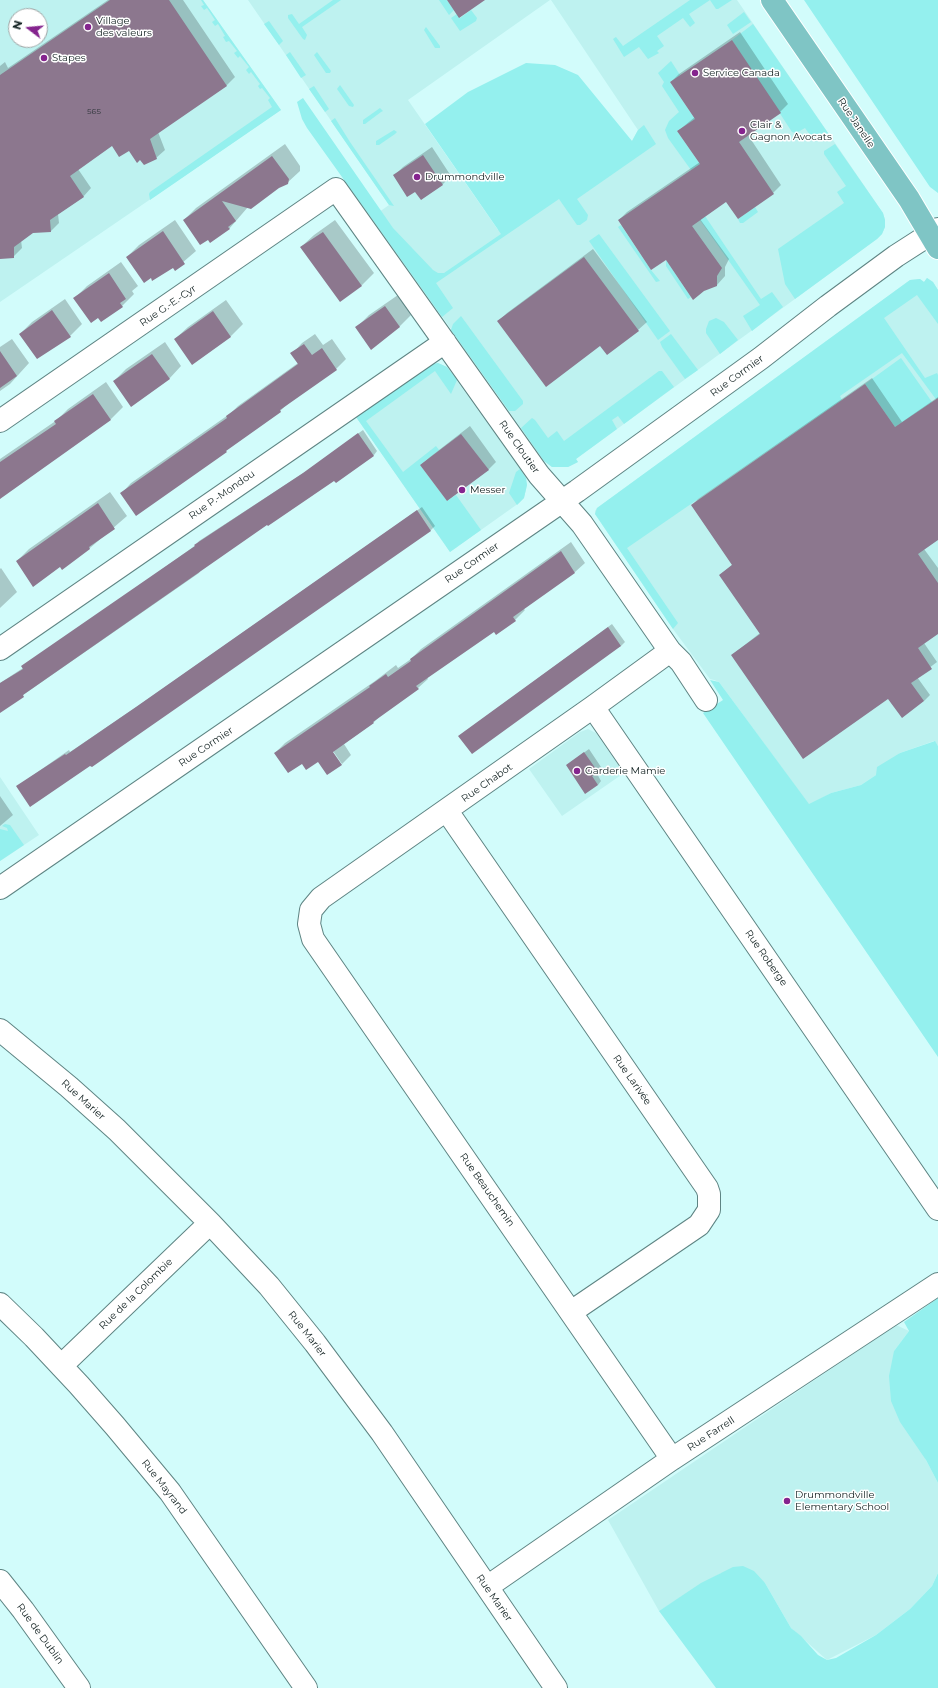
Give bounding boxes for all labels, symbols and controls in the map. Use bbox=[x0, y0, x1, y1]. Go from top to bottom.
north arrow bbox=[8, 8, 48, 48]
place label: Village des valeurs bbox=[96, 15, 152, 38]
text: N bbox=[9, 19, 25, 31]
marker: Village des valeurs bbox=[83, 22, 93, 32]
place label: Stapes bbox=[52, 52, 86, 64]
marker: Stapes bbox=[39, 53, 49, 63]
place label: Service Canada bbox=[703, 67, 780, 79]
marker: Service Canada bbox=[690, 68, 700, 78]
street label: Rue Janelle bbox=[835, 96, 877, 150]
house number: 565 bbox=[87, 107, 101, 117]
place label: Clair & Gagnon Avocats bbox=[750, 119, 832, 142]
marker: Clair & Gagnon Avocats bbox=[737, 126, 747, 136]
place label: Drummondville bbox=[425, 171, 505, 183]
marker: Drummondville bbox=[412, 172, 422, 182]
street label: Rue G.-E.-Cyr bbox=[137, 283, 199, 329]
street label: Rue Cormier bbox=[708, 353, 766, 399]
street label: Rue Cloutier bbox=[496, 418, 542, 476]
street label: Rue P.-Mondou bbox=[187, 468, 257, 522]
place label: Messer bbox=[470, 484, 505, 496]
marker: Messer bbox=[457, 485, 467, 495]
street label: Rue Cormier bbox=[443, 540, 501, 586]
street label: Rue Cormier bbox=[177, 724, 235, 770]
street label: Rue Chabot bbox=[459, 761, 515, 805]
place label: Garderie Mamie bbox=[585, 765, 665, 777]
marker: Garderie Mamie bbox=[572, 766, 582, 776]
street label: Rue Roberge bbox=[742, 928, 790, 988]
street label: Rue Larivée bbox=[610, 1053, 654, 1107]
street label: Rue Marier bbox=[59, 1077, 107, 1123]
street label: Rue Beauchemin bbox=[457, 1151, 517, 1229]
street label: Rue de la Colombie bbox=[97, 1256, 175, 1332]
street label: Rue Marier bbox=[285, 1309, 329, 1359]
street label: Rue Farrell bbox=[685, 1414, 737, 1454]
street label: Rue Mayrand bbox=[139, 1457, 189, 1517]
place label: Drummondville Elementary School bbox=[795, 1489, 889, 1512]
marker: Drummondville Elementary School bbox=[782, 1496, 792, 1506]
street label: Rue Marier bbox=[473, 1572, 515, 1624]
street label: Rue de Dublin bbox=[14, 1601, 66, 1667]

